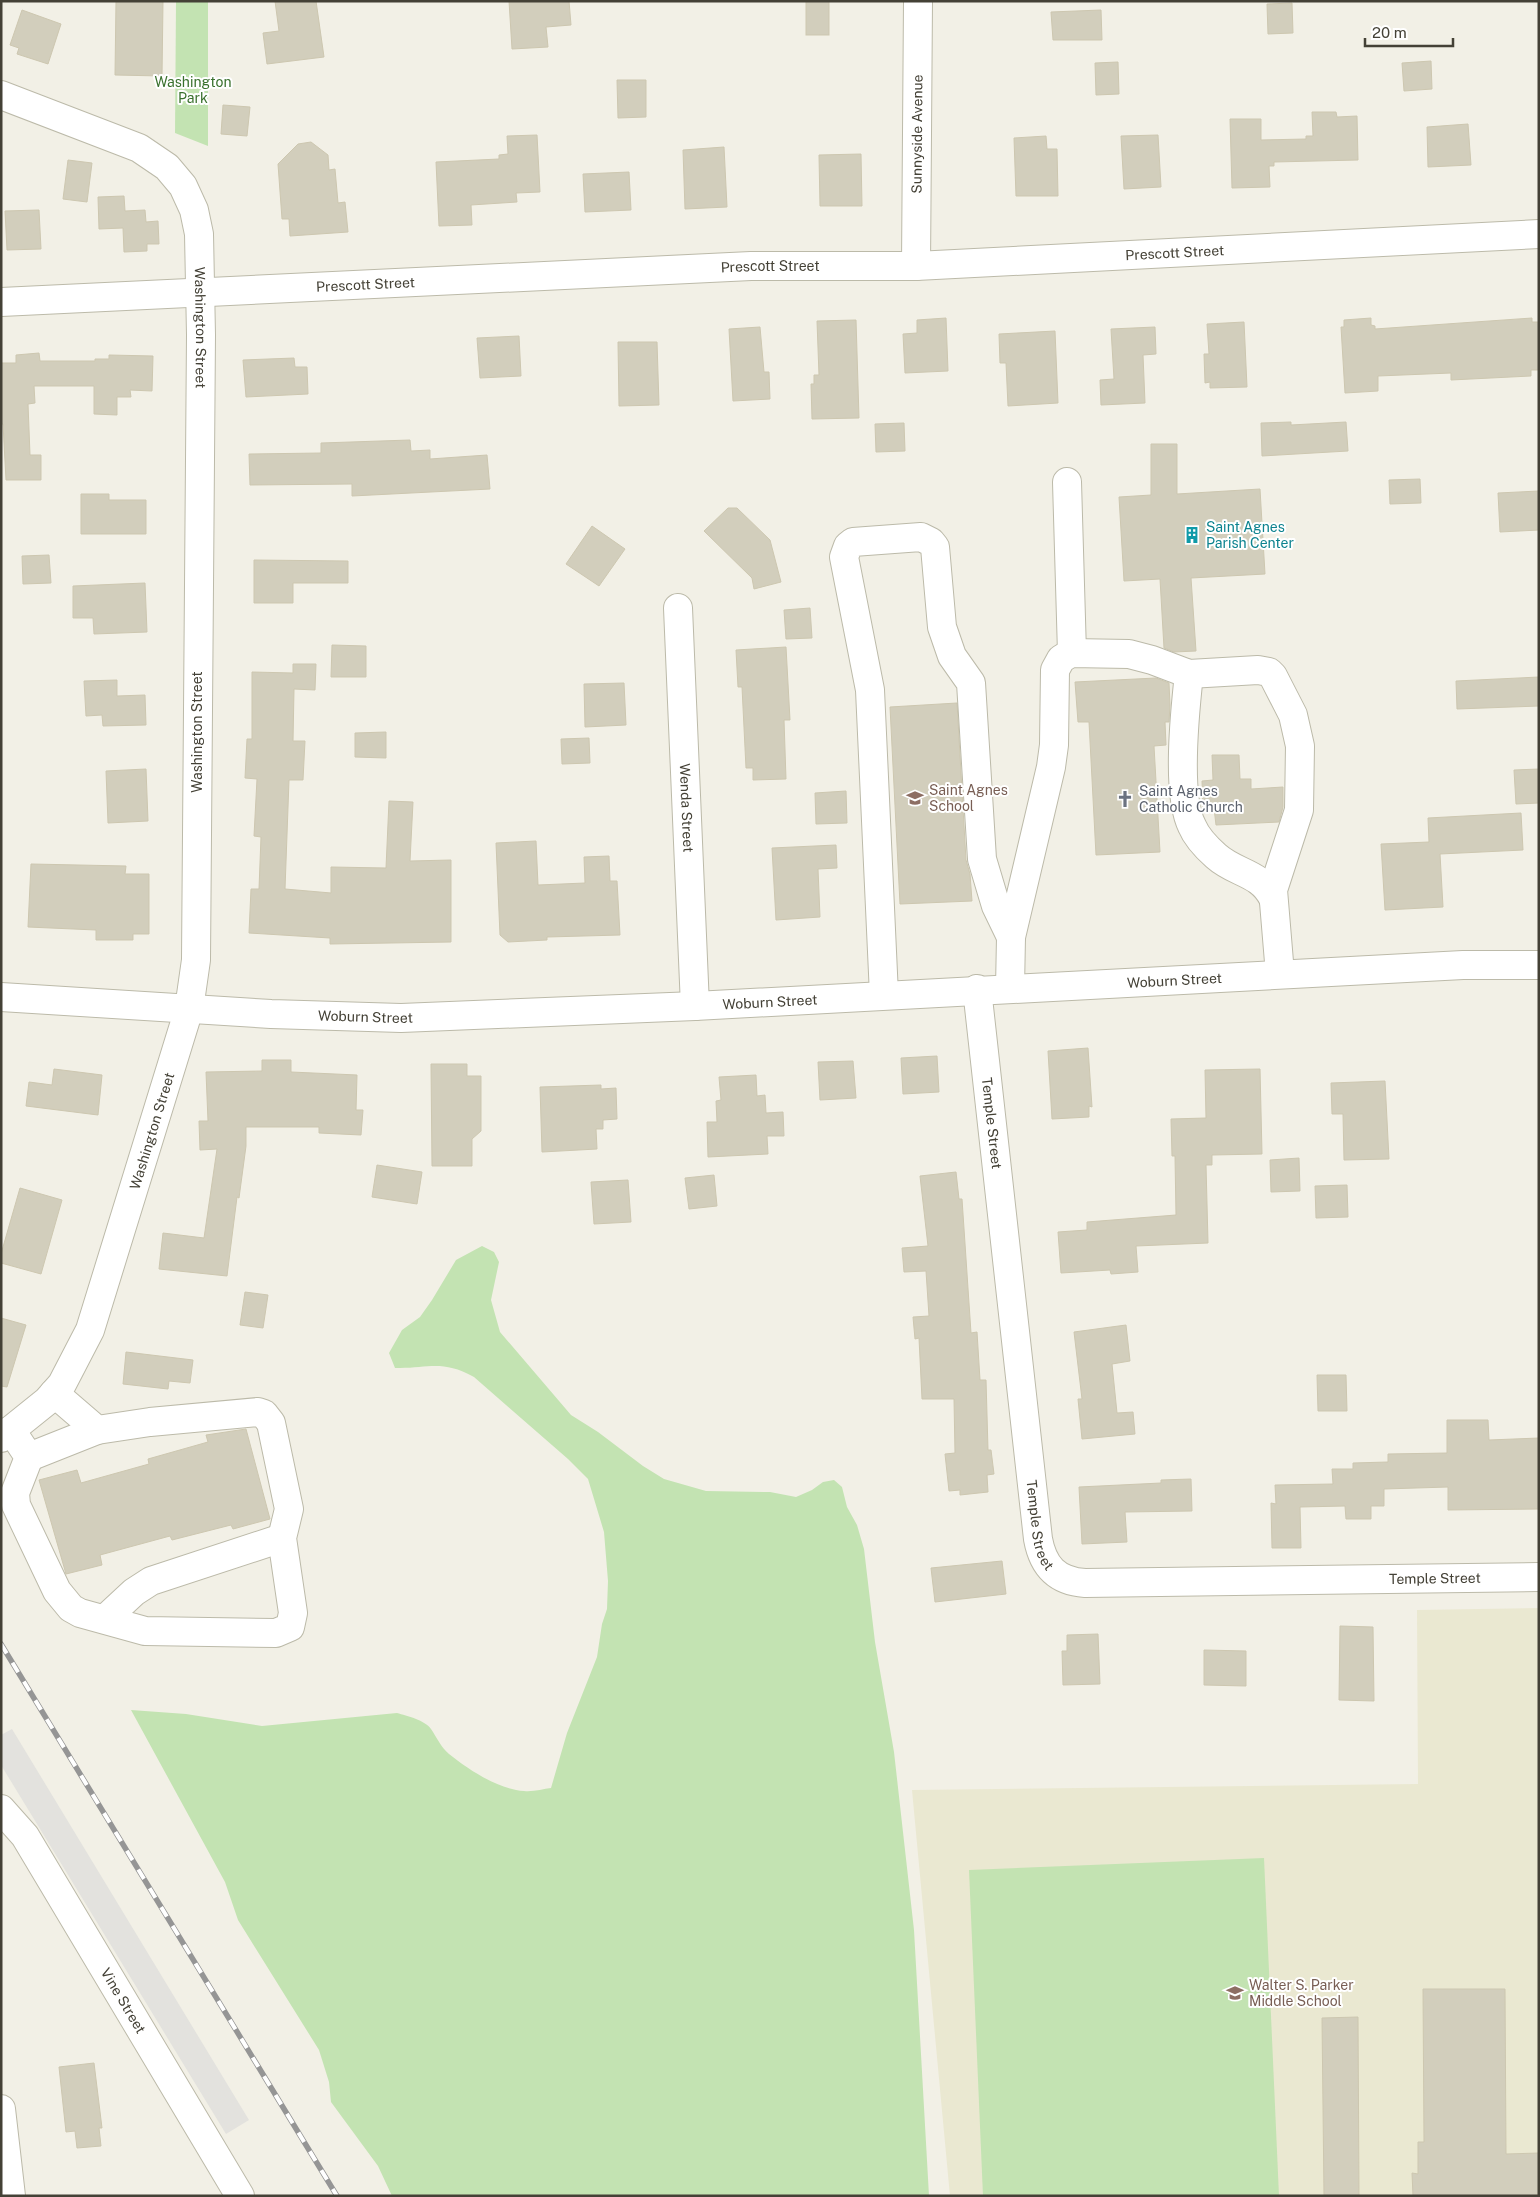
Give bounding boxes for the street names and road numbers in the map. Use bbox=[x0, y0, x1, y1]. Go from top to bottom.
street label: Sunnyside Avenue bbox=[909, 74, 925, 194]
street label: Prescott Street bbox=[1125, 242, 1225, 263]
street label: Prescott Street bbox=[720, 258, 820, 275]
street label: Washington Street bbox=[192, 267, 209, 388]
street label: Prescott Street bbox=[316, 274, 415, 295]
street label: Washington Street bbox=[189, 671, 205, 793]
street label: Wenda Street bbox=[677, 763, 696, 853]
street label: Woburn Street bbox=[1127, 970, 1222, 991]
street label: Woburn Street bbox=[722, 991, 818, 1013]
street label: Woburn Street bbox=[318, 1007, 413, 1026]
street label: Washington Street bbox=[127, 1071, 177, 1191]
street label: Temple Street bbox=[979, 1077, 1005, 1170]
street label: Temple Street bbox=[1024, 1479, 1057, 1574]
street label: Temple Street bbox=[1389, 1570, 1481, 1587]
street label: Vine Street bbox=[98, 1965, 149, 2036]

